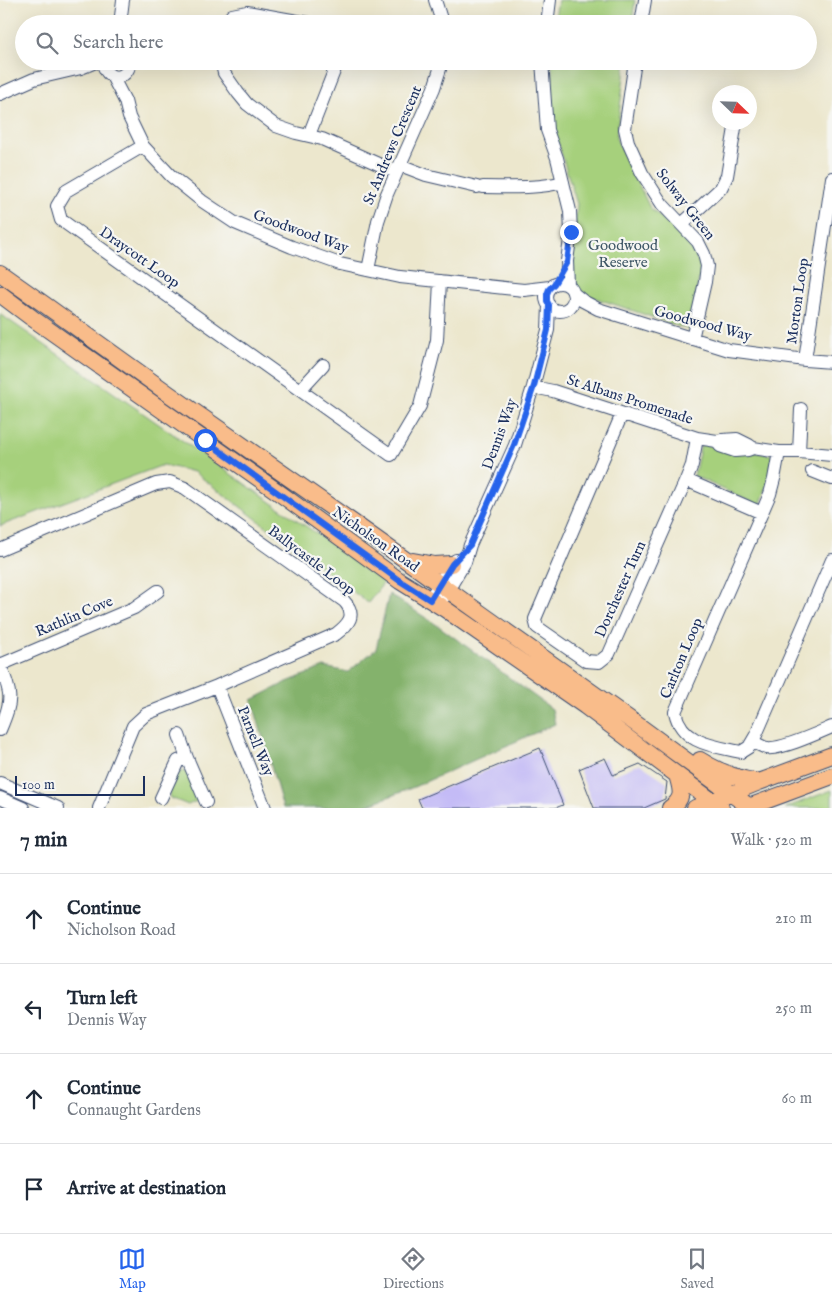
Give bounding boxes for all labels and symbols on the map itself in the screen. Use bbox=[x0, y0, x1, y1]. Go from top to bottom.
street label: St Andrews Crescent bbox=[359, 83, 426, 208]
north arrow bbox=[712, 85, 757, 130]
street label: Solway Green bbox=[652, 165, 719, 244]
street label: Goodwood Way bbox=[250, 205, 352, 258]
route end bbox=[560, 221, 583, 244]
street label: Draycott Loop bbox=[96, 223, 184, 292]
park label: Goodwood Reserve bbox=[588, 236, 659, 272]
street label: Morton Loop bbox=[782, 257, 813, 345]
street label: Goodwood Way bbox=[652, 301, 754, 346]
street label: St Albans Promenade bbox=[564, 370, 695, 429]
street label: Dennis Way bbox=[478, 395, 521, 472]
route start bbox=[194, 429, 217, 452]
street label: Nicholson Road bbox=[329, 502, 424, 577]
street label: Ballycastle Loop bbox=[264, 521, 359, 599]
street label: Dorchester Turn bbox=[591, 538, 650, 641]
street label: Rathlin Cove bbox=[33, 592, 116, 641]
street label: Carlton Loop bbox=[656, 615, 707, 702]
street label: Parnell Way bbox=[233, 703, 278, 780]
scale bar bbox=[15, 773, 145, 796]

